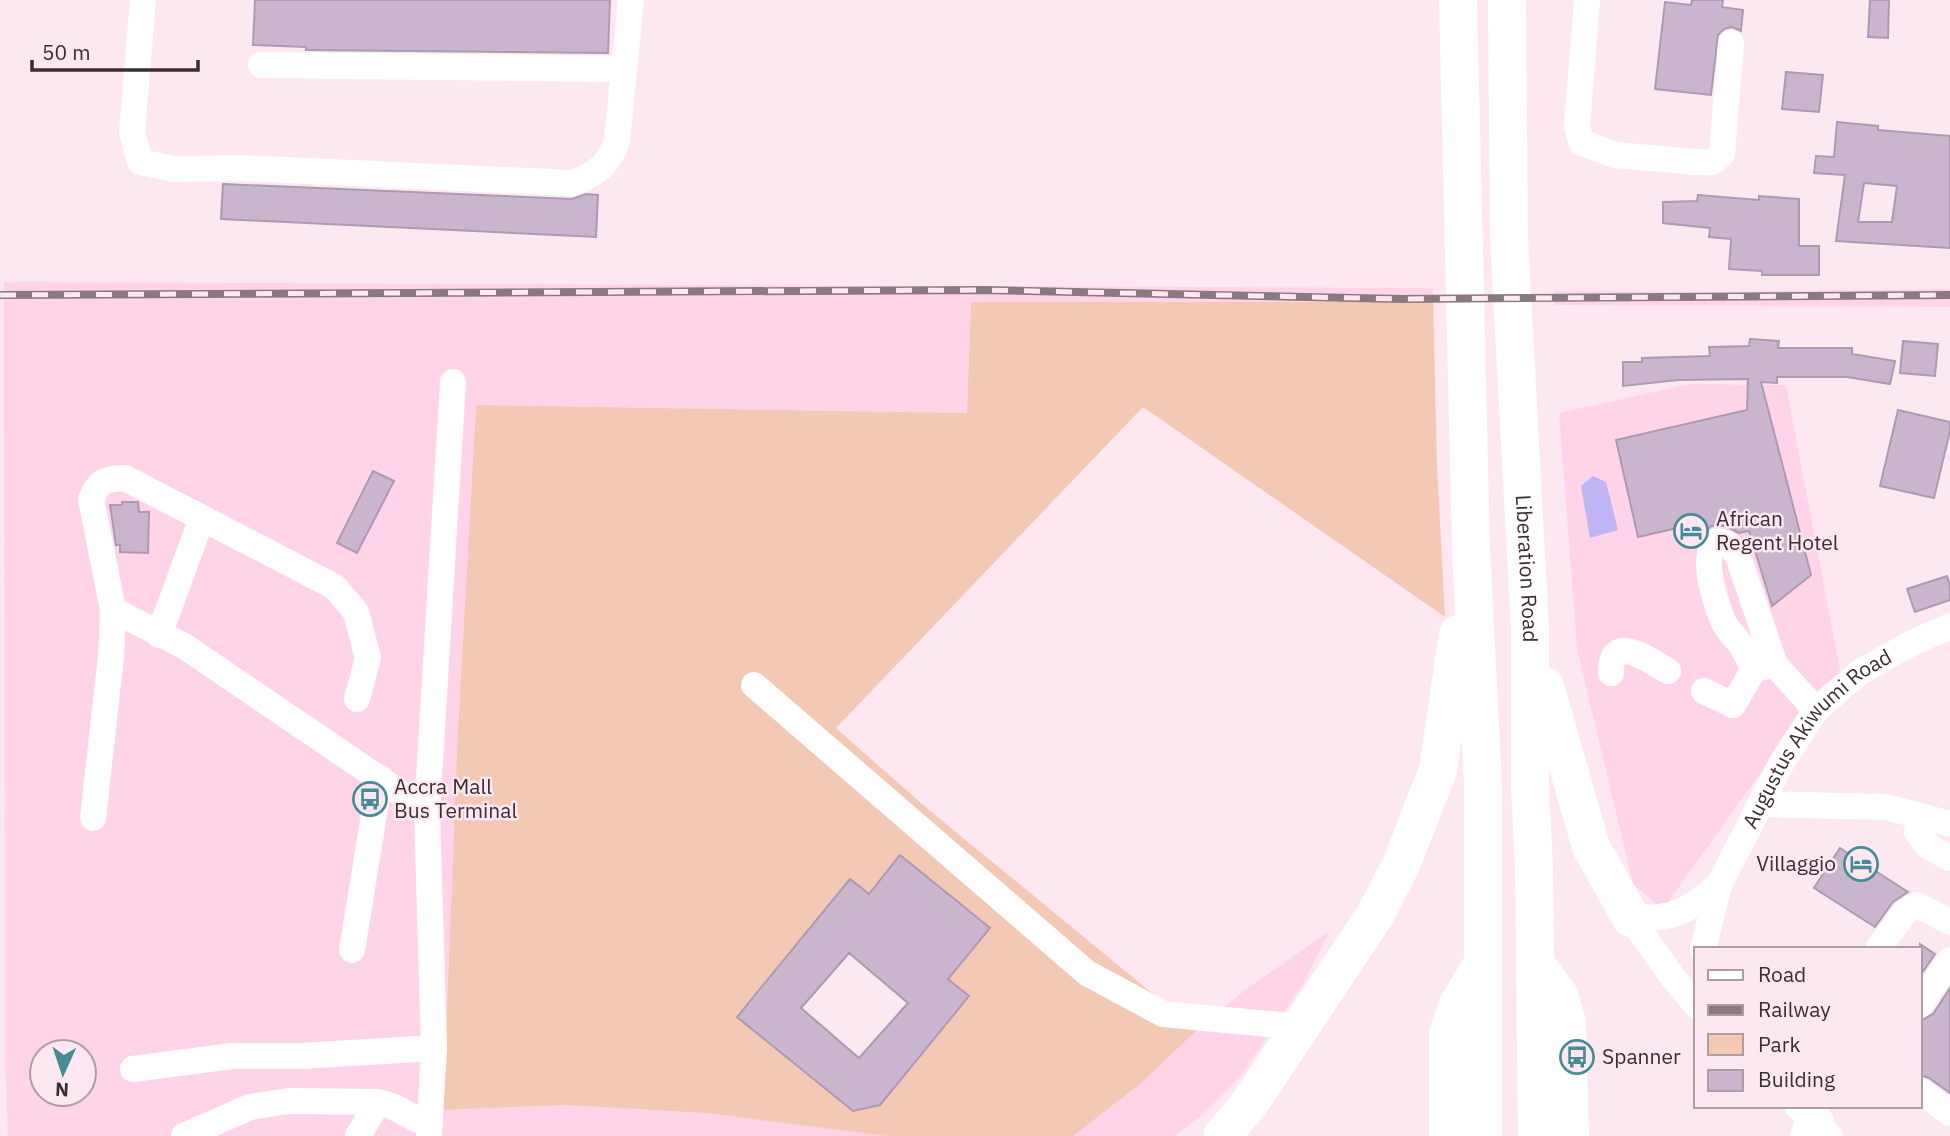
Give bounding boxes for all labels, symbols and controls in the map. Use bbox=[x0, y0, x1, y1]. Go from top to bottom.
scale bar bbox=[32, 28, 198, 72]
text: 50 m bbox=[42, 38, 91, 66]
street label: Liberation Road bbox=[1510, 494, 1545, 642]
place label: African Regent Hotel bbox=[1716, 504, 1839, 556]
hotel icon: African Regent Hotel bbox=[1672, 512, 1710, 550]
street label: Augustus Akiwumi Road bbox=[1735, 642, 1896, 833]
place label: Accra Mall Bus Terminal bbox=[394, 772, 517, 824]
bus stop icon: Accra Mall Bus Terminal bbox=[351, 780, 389, 818]
hotel icon: Villaggio bbox=[1842, 845, 1880, 883]
place label: Villaggio bbox=[1756, 849, 1836, 877]
legend bbox=[1694, 947, 1922, 1108]
text: Road bbox=[1758, 960, 1806, 988]
text: Railway bbox=[1758, 995, 1831, 1023]
text: Park bbox=[1758, 1030, 1801, 1058]
north arrow bbox=[28, 1038, 98, 1108]
bus stop icon: Spanner bbox=[1558, 1038, 1596, 1076]
place label: Spanner bbox=[1602, 1042, 1681, 1070]
text: Building bbox=[1758, 1065, 1835, 1093]
text: N bbox=[55, 1078, 70, 1102]

